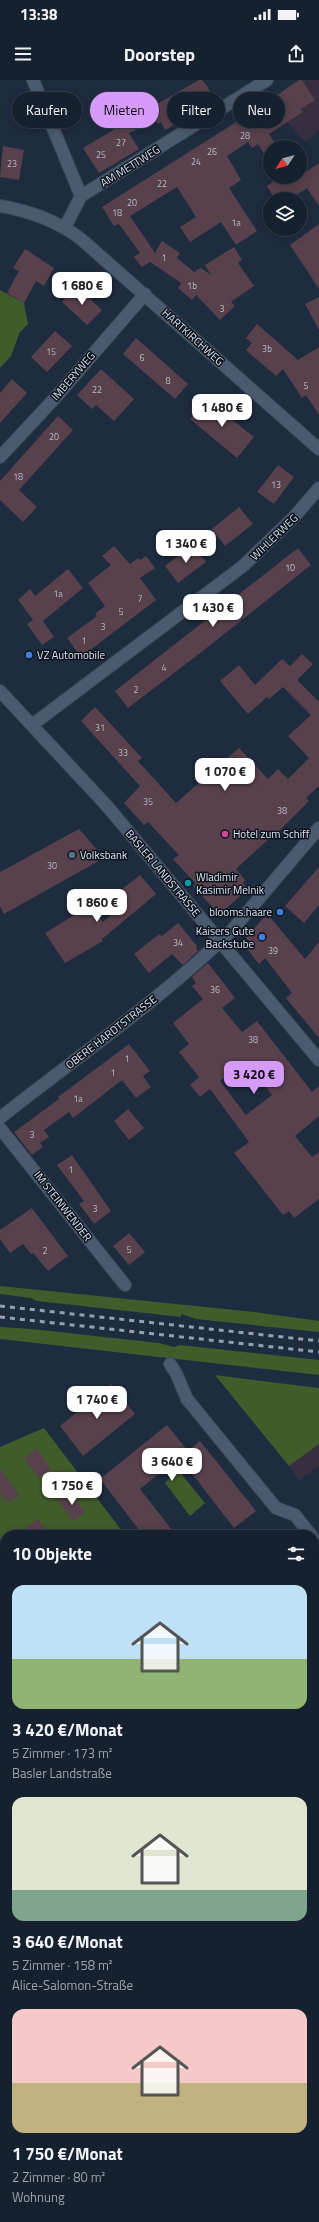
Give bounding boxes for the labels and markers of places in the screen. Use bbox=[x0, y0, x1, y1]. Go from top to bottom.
pin: 1 680 € bbox=[45, 272, 119, 306]
pin: 1 480 € bbox=[185, 394, 259, 428]
pin: 1 340 € bbox=[149, 530, 223, 564]
pin: 1 430 € bbox=[176, 594, 250, 628]
place label: VZ Automobile bbox=[37, 647, 106, 663]
marker: VZ Automobile bbox=[24, 650, 34, 660]
pin: 1 070 € bbox=[188, 758, 262, 792]
place label: Hotel zum Schiff bbox=[233, 826, 310, 842]
marker: Hotel zum Schiff bbox=[220, 829, 230, 839]
place label: Volksbank bbox=[80, 847, 128, 863]
marker: Volksbank bbox=[67, 850, 77, 860]
place label: Wladimir Kasimir Melnik bbox=[196, 869, 265, 898]
marker: Wladimir Kasimir Melnik bbox=[183, 878, 193, 888]
pin: 1 860 € bbox=[60, 889, 134, 923]
place label: blooms.haare bbox=[209, 904, 272, 920]
marker: blooms.haare bbox=[275, 907, 285, 917]
place label: Kaisers Gute Backstube bbox=[196, 923, 254, 952]
marker: Kaisers Gute Backstube bbox=[257, 932, 267, 942]
pin: 3 420 € bbox=[217, 1061, 291, 1095]
pin: 1 740 € bbox=[60, 1386, 134, 1420]
pin: 3 640 € bbox=[135, 1448, 209, 1482]
pin: 1 750 € bbox=[35, 1472, 109, 1506]

